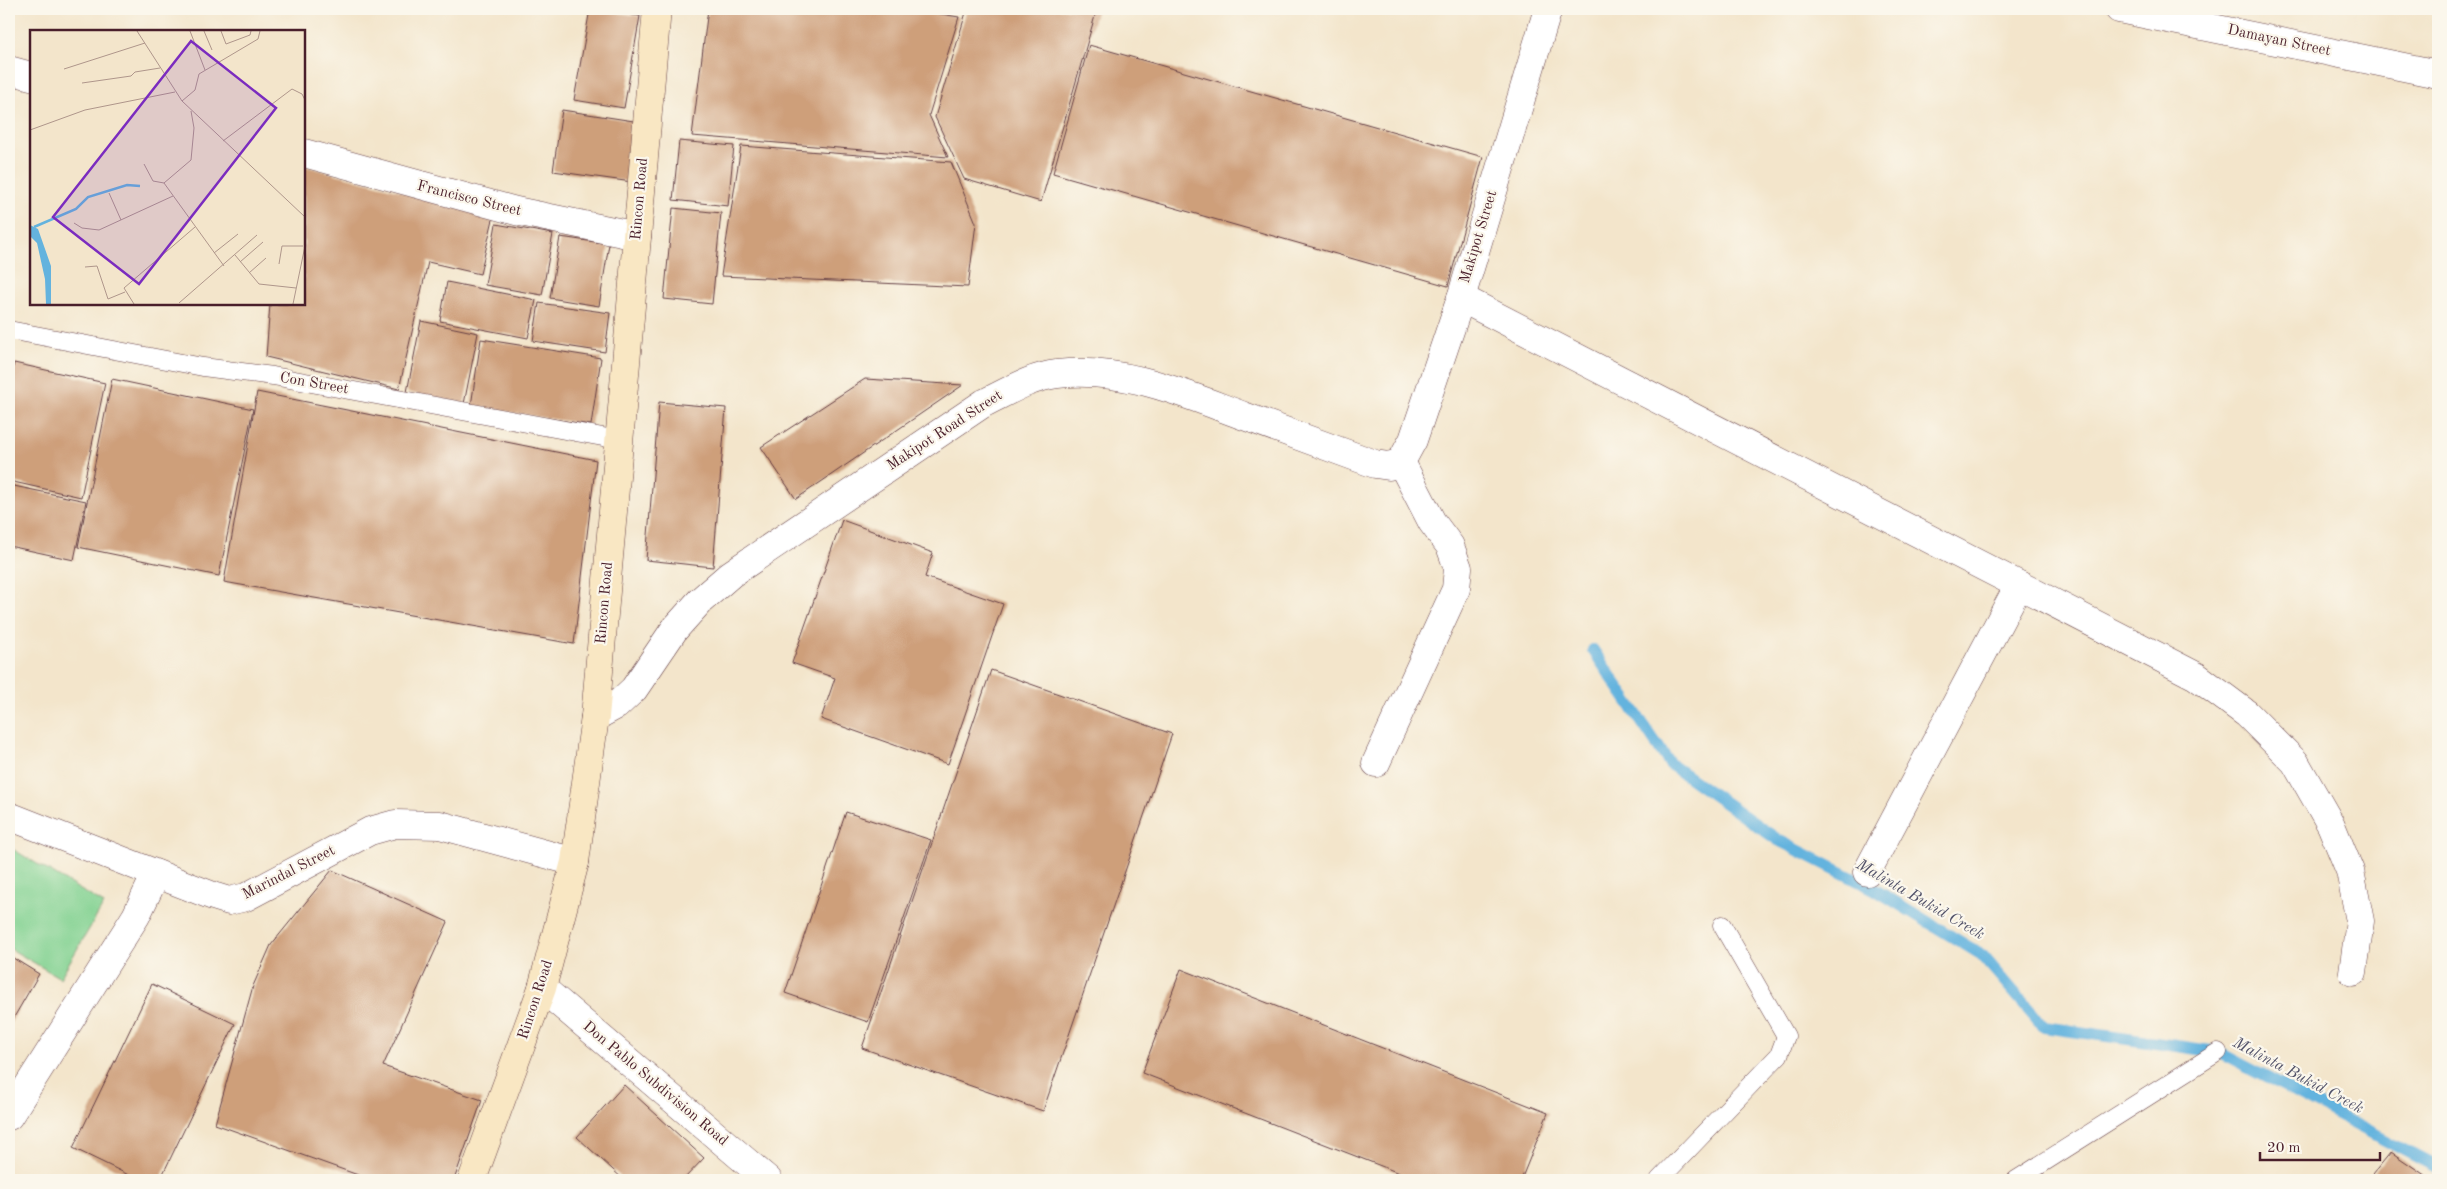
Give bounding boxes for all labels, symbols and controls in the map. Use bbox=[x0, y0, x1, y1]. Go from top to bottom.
street label: Damayan Street bbox=[2226, 23, 2332, 59]
inset map bbox=[30, 30, 305, 305]
street label: Rincon Road bbox=[629, 157, 651, 241]
street label: Francisco Street bbox=[415, 179, 523, 219]
street label: Makipot Street bbox=[1458, 189, 1500, 285]
street label: Con Street bbox=[278, 371, 350, 397]
street label: Makipot Road Street bbox=[885, 388, 1005, 474]
street label: Rincon Road bbox=[594, 561, 616, 645]
street label: Marindal Street bbox=[240, 843, 338, 903]
water label: Malinta Bukid Creek bbox=[1852, 856, 1987, 943]
street label: Rincon Road bbox=[516, 958, 556, 1042]
street label: Don Pablo Subdivision Road bbox=[580, 1019, 731, 1149]
water label: Malinta Bukid Creek bbox=[2229, 1034, 2366, 1117]
scale bar bbox=[2260, 1129, 2380, 1161]
text: 20 m bbox=[2267, 1141, 2301, 1156]

